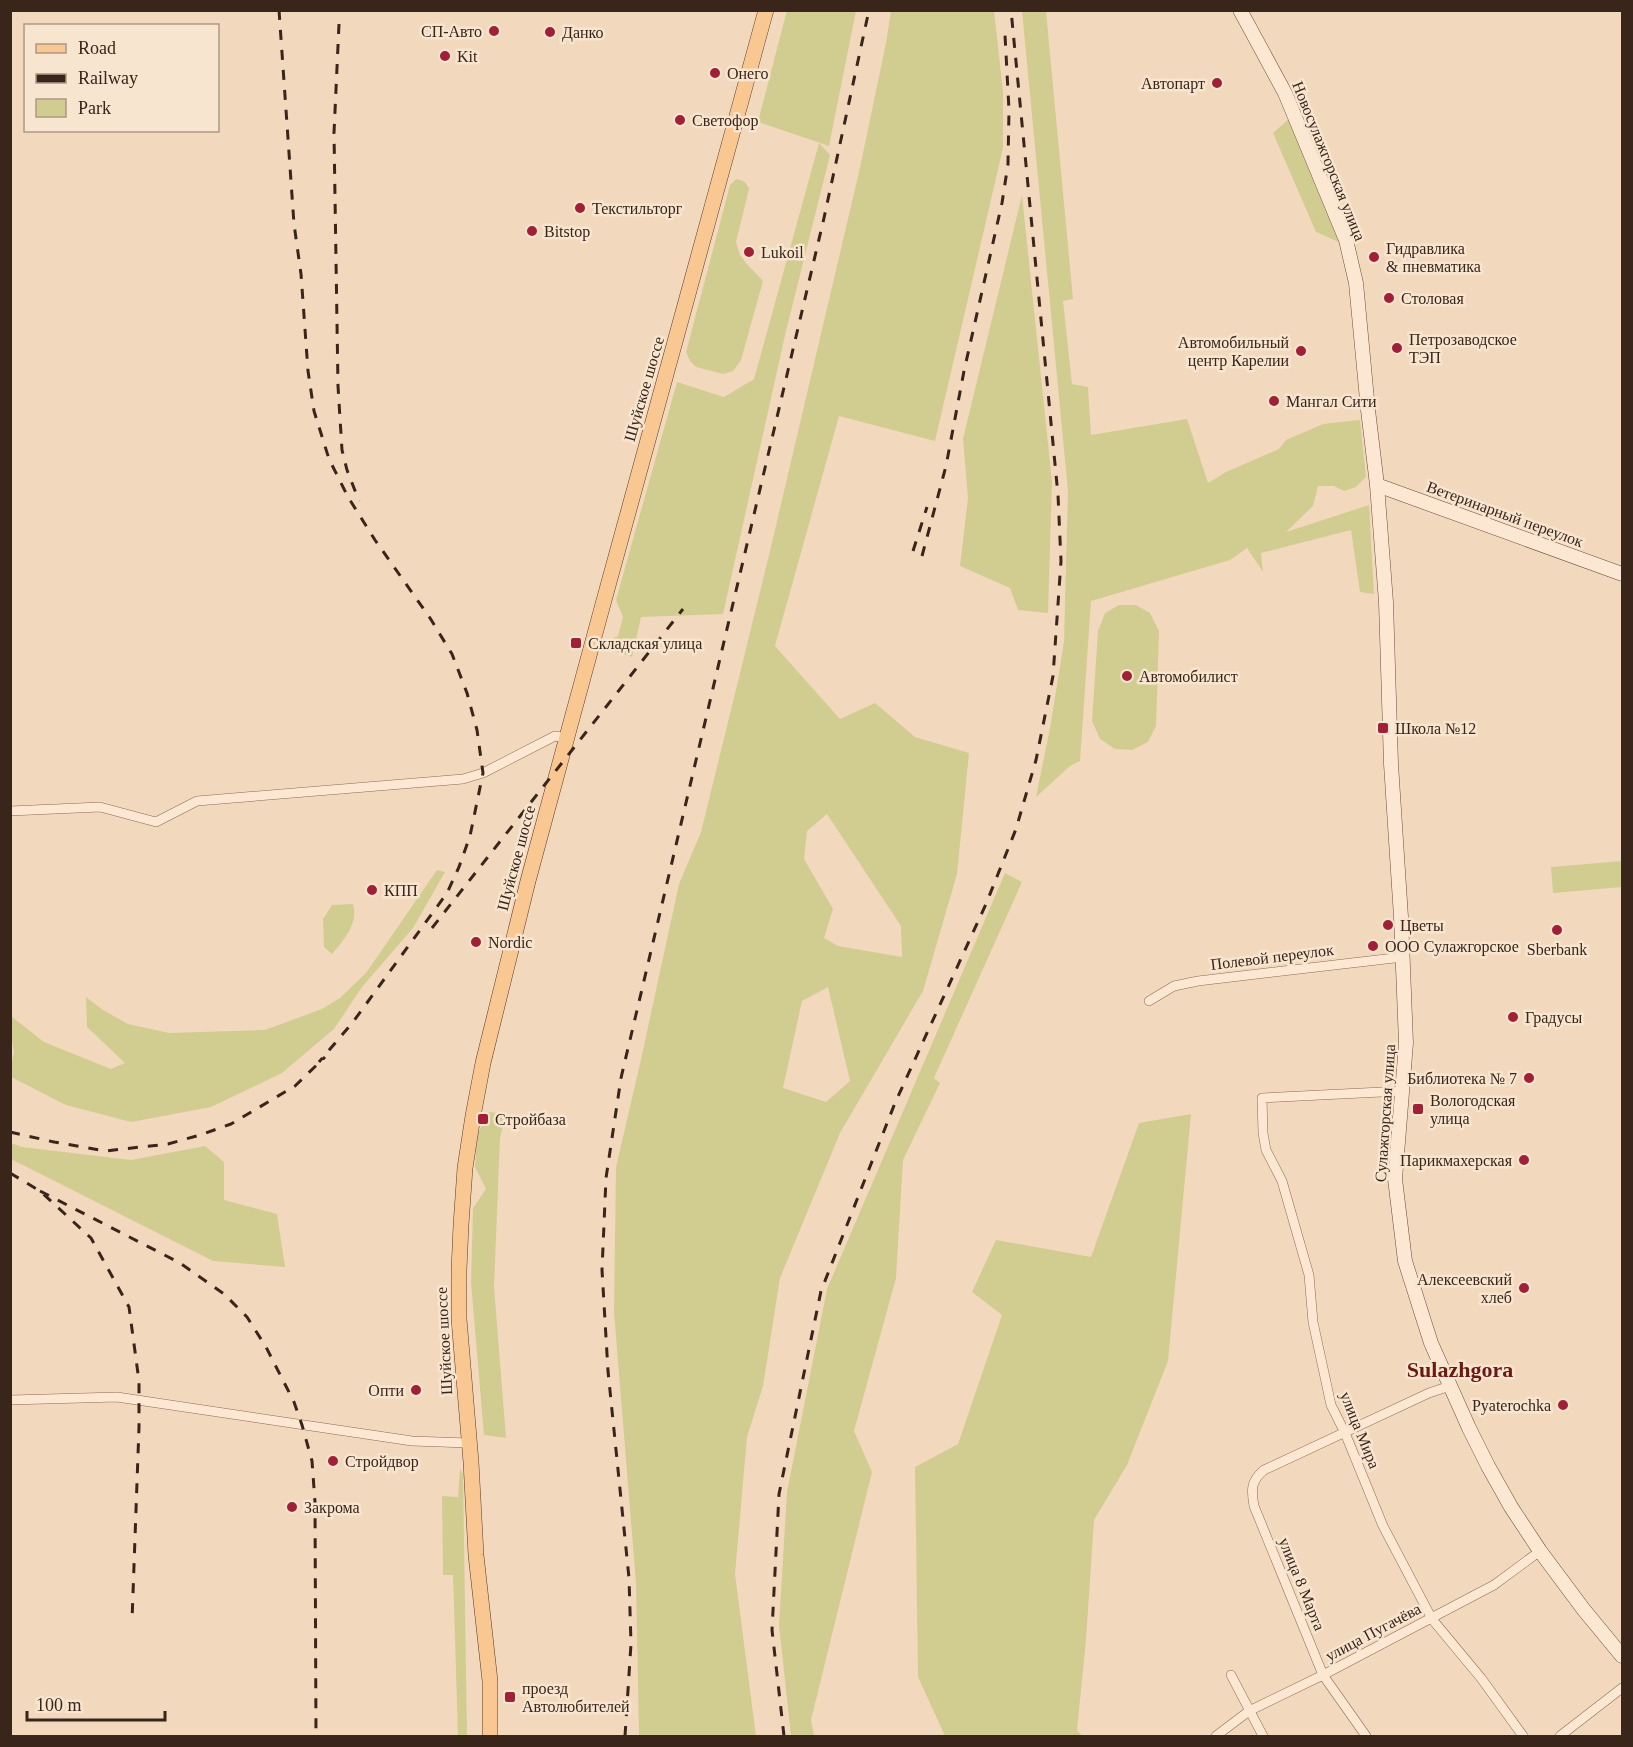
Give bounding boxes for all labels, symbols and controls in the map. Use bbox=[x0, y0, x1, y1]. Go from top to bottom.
place label: СП-Авто bbox=[421, 23, 482, 40]
legend bbox=[24, 24, 219, 132]
marker: СП-Авто bbox=[487, 24, 501, 38]
place label: Данко bbox=[562, 24, 604, 42]
marker: Данко bbox=[543, 25, 557, 39]
text: Road bbox=[78, 38, 116, 58]
place label: Kit bbox=[457, 48, 478, 65]
marker: Kit bbox=[438, 49, 452, 63]
place label: Онего bbox=[727, 65, 768, 82]
marker: Онего bbox=[708, 66, 722, 80]
text: Railway bbox=[78, 68, 138, 88]
place label: Автопарт bbox=[1141, 75, 1205, 93]
marker: Автопарт bbox=[1210, 76, 1224, 90]
street label: Новосулажгорская улица bbox=[1288, 79, 1369, 244]
text: Park bbox=[78, 98, 111, 118]
place label: Светофор bbox=[692, 112, 758, 130]
marker: Светофор bbox=[673, 113, 687, 127]
place label: Текстильторг bbox=[592, 200, 683, 218]
marker: Текстильторг bbox=[573, 201, 587, 215]
place label: Bitstop bbox=[544, 223, 590, 241]
marker: Bitstop bbox=[525, 224, 539, 238]
place label: Гидравлика & пневматика bbox=[1386, 240, 1481, 275]
place label: Lukoil bbox=[761, 244, 804, 261]
marker: Lukoil bbox=[742, 245, 756, 259]
marker: Гидравлика & пневматика bbox=[1367, 250, 1381, 264]
place label: Столовая bbox=[1401, 290, 1464, 307]
marker: Столовая bbox=[1382, 291, 1396, 305]
place label: Петрозаводское ТЭП bbox=[1409, 331, 1517, 366]
place label: Автомобильный центр Карелии bbox=[1178, 334, 1289, 370]
street label: Шуйское шоссе bbox=[621, 335, 668, 444]
marker: Петрозаводское ТЭП bbox=[1390, 341, 1404, 355]
marker: Автомобильный центр Карелии bbox=[1294, 344, 1308, 358]
place label: Мангал Сити bbox=[1286, 393, 1377, 410]
marker: Мангал Сити bbox=[1267, 394, 1281, 408]
street label: Ветеринарный переулок bbox=[1424, 478, 1586, 551]
place label: Складская улица bbox=[588, 635, 702, 653]
marker: Складская улица bbox=[569, 636, 583, 650]
place label: Автомобилист bbox=[1139, 668, 1238, 685]
marker: Автомобилист bbox=[1120, 669, 1134, 683]
place label: Школа №12 bbox=[1395, 720, 1476, 737]
marker: Школа №12 bbox=[1376, 721, 1390, 735]
street label: Шуйское шоссе bbox=[494, 804, 539, 913]
place label: КПП bbox=[384, 882, 418, 899]
marker: КПП bbox=[365, 883, 379, 897]
place label: Цветы bbox=[1400, 917, 1444, 935]
marker: Цветы bbox=[1381, 918, 1395, 932]
marker: Sberbank bbox=[1550, 923, 1564, 937]
place label: Nordic bbox=[488, 934, 532, 951]
marker: Nordic bbox=[469, 935, 483, 949]
place label: ООО Сулажгорское bbox=[1385, 938, 1519, 956]
marker: ООО Сулажгорское bbox=[1366, 939, 1380, 953]
street label: Полевой переулок bbox=[1209, 941, 1335, 974]
place label: Sberbank bbox=[1527, 941, 1587, 958]
place label: Градусы bbox=[1525, 1009, 1583, 1027]
marker: Градусы bbox=[1506, 1010, 1520, 1024]
street label: Сулажгорская улица bbox=[1372, 1043, 1399, 1183]
place label: Библиотека № 7 bbox=[1407, 1070, 1517, 1087]
marker: Библиотека № 7 bbox=[1522, 1071, 1536, 1085]
place label: Вологодская улица bbox=[1430, 1092, 1516, 1128]
marker: Вологодская улица bbox=[1411, 1102, 1425, 1116]
place label: Стройбаза bbox=[495, 1111, 566, 1129]
marker: Стройбаза bbox=[476, 1112, 490, 1126]
place label: Парикмахерская bbox=[1400, 1152, 1513, 1170]
marker: Парикмахерская bbox=[1517, 1153, 1531, 1167]
place label: Алексеевский хлеб bbox=[1417, 1271, 1512, 1306]
marker: Алексеевский хлеб bbox=[1517, 1281, 1531, 1295]
street label: Шуйское шоссе bbox=[433, 1286, 456, 1396]
district label: Sulazhgora bbox=[1407, 1357, 1513, 1382]
place label: Опти bbox=[368, 1382, 404, 1399]
marker: Опти bbox=[409, 1383, 423, 1397]
street label: улица Мира bbox=[1336, 1389, 1383, 1471]
place label: Pyaterochka bbox=[1472, 1397, 1551, 1415]
marker: Pyaterochka bbox=[1556, 1398, 1570, 1412]
place label: Стройдвор bbox=[345, 1453, 419, 1471]
marker: Стройдвор bbox=[326, 1454, 340, 1468]
place label: Закрома bbox=[304, 1499, 360, 1517]
marker: Закрома bbox=[285, 1500, 299, 1514]
street label: улица 8 Марта bbox=[1275, 1535, 1328, 1633]
street label: улица Пугачёва bbox=[1322, 1600, 1424, 1665]
place label: проезд Автолюбителей bbox=[522, 1680, 630, 1715]
scale bar bbox=[27, 1684, 165, 1722]
marker: проезд Автолюбителей bbox=[503, 1690, 517, 1704]
text: 100 m bbox=[36, 1695, 82, 1715]

